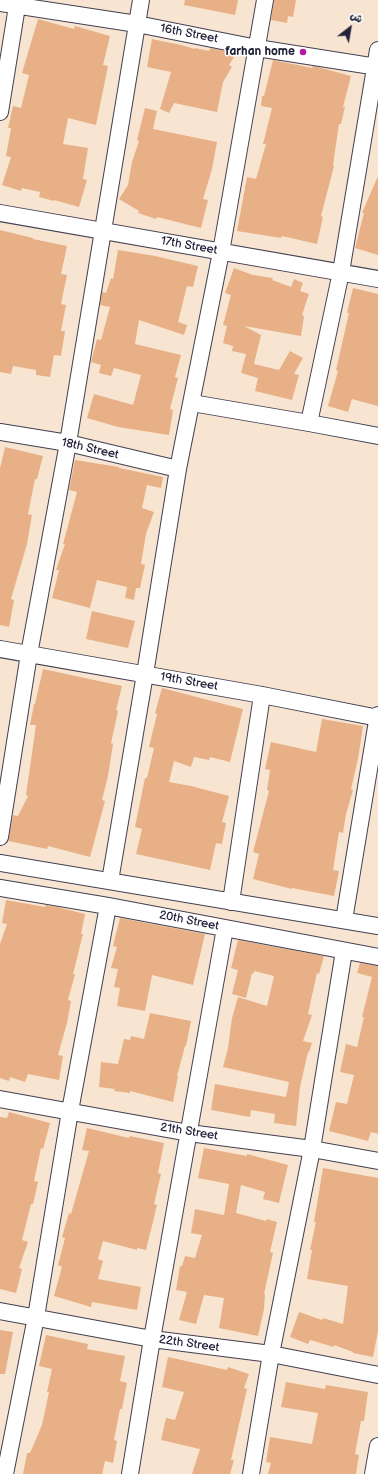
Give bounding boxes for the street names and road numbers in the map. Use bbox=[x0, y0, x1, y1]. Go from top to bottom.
street label: 16th Street bbox=[159, 21, 219, 47]
street label: 17th Street bbox=[160, 234, 218, 258]
street label: 18th Street bbox=[60, 435, 120, 463]
street label: 19th Street bbox=[159, 670, 219, 694]
street label: 20th Street bbox=[158, 908, 220, 934]
street label: 21th Street bbox=[159, 1120, 219, 1144]
street label: 22th Street bbox=[158, 1333, 220, 1355]

